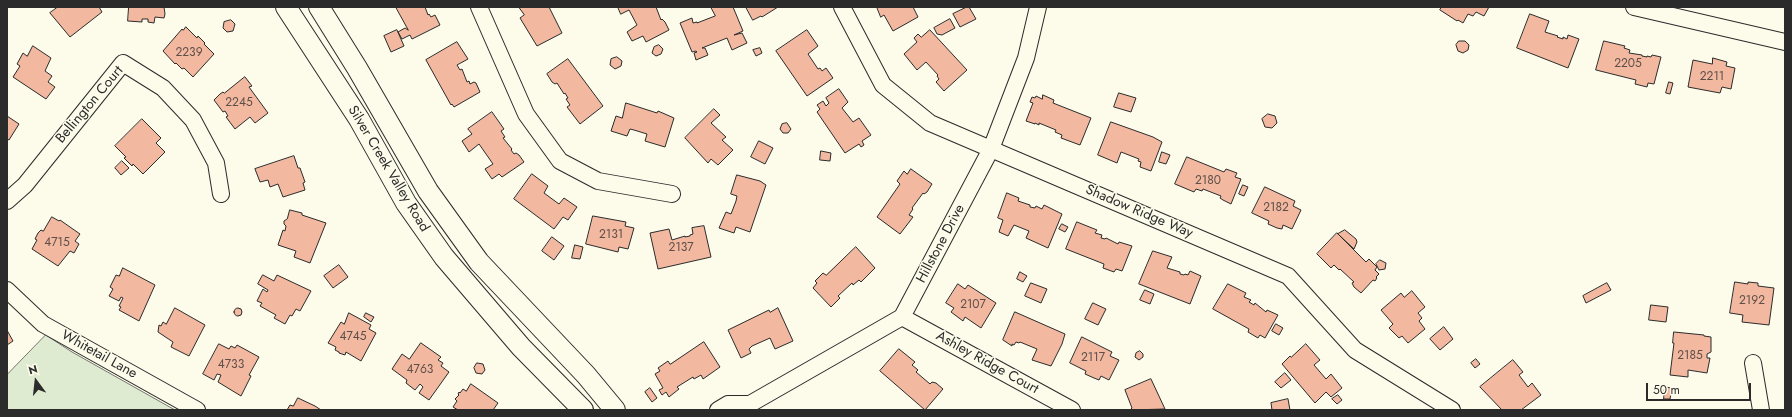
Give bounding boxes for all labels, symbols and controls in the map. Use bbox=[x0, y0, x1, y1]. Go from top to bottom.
house number: 2239 bbox=[175, 46, 203, 60]
house number: 2205 bbox=[1614, 57, 1642, 71]
street label: Bellington Court bbox=[53, 63, 127, 147]
house number: 2211 bbox=[1700, 70, 1724, 84]
house number: 2245 bbox=[225, 96, 253, 110]
street label: Silver Creek Valley Road bbox=[344, 103, 432, 235]
house number: 2180 bbox=[1195, 174, 1221, 188]
street label: Shadow Ridge Way bbox=[1083, 182, 1195, 242]
house number: 2182 bbox=[1263, 201, 1289, 215]
street label: Hillstone Drive bbox=[913, 202, 969, 286]
house number: 2131 bbox=[599, 228, 623, 242]
house number: 4715 bbox=[44, 236, 70, 250]
house number: 2137 bbox=[669, 241, 693, 255]
house number: 2192 bbox=[1739, 294, 1765, 308]
house number: 2107 bbox=[960, 298, 986, 312]
street label: Whitetail Lane bbox=[58, 327, 140, 383]
street label: Ashley Ridge Court bbox=[933, 328, 1041, 398]
house number: 4745 bbox=[339, 330, 367, 344]
house number: 2185 bbox=[1677, 349, 1703, 363]
house number: 2117 bbox=[1081, 351, 1105, 365]
house number: 4733 bbox=[218, 358, 244, 372]
north arrow bbox=[16, 361, 56, 401]
text: N bbox=[27, 361, 39, 378]
house number: 4763 bbox=[407, 363, 433, 377]
scale bar bbox=[1648, 375, 1753, 401]
text: 50 m bbox=[1653, 381, 1680, 399]

